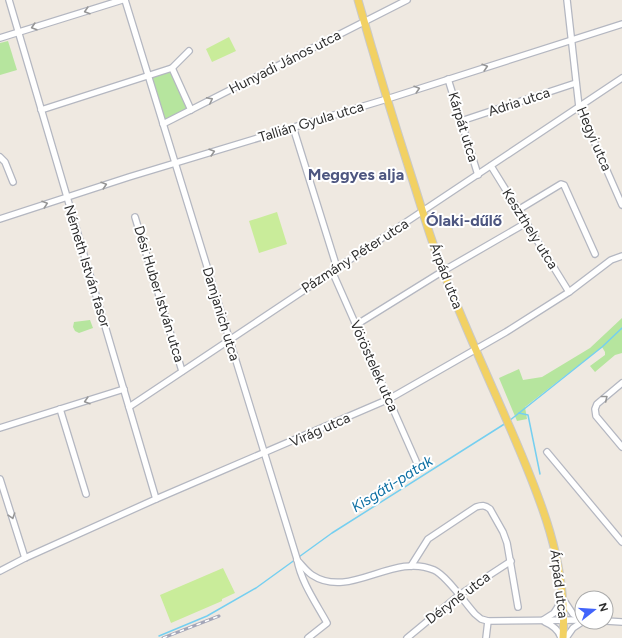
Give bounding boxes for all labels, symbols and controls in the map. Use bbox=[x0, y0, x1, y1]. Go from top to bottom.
one-way arrow bbox=[83, 6, 90, 15]
one-way arrow bbox=[31, 22, 38, 31]
street label: Hunyadi János utca bbox=[226, 26, 344, 98]
one-way arrow bbox=[482, 63, 489, 72]
street label: Adria utca bbox=[486, 84, 552, 120]
one-way arrow bbox=[414, 85, 421, 94]
street label: Kárpát utca bbox=[444, 90, 482, 164]
one-way arrow bbox=[206, 97, 214, 105]
street label: Tallián Gyula utca bbox=[256, 98, 366, 146]
street label: Hegyi utca bbox=[573, 104, 615, 174]
one-way arrow bbox=[208, 148, 215, 157]
district label: Meggyes alja bbox=[308, 165, 404, 184]
one-way arrow bbox=[100, 181, 107, 190]
street label: Keszthely utca bbox=[498, 186, 562, 272]
one-way arrow bbox=[42, 201, 49, 209]
street label: Németh István fasor bbox=[60, 203, 114, 330]
district label: Ólaki-dűlő bbox=[426, 211, 503, 230]
street label: Pázmány Péter utca bbox=[298, 215, 412, 297]
street label: Dési Huber István utca bbox=[130, 224, 188, 364]
street label: Árpád utca bbox=[426, 241, 466, 311]
street label: Damjanich utca bbox=[199, 265, 243, 363]
street label: Vöröstelek utca bbox=[346, 318, 402, 414]
one-way arrow bbox=[600, 395, 607, 402]
one-way arrow bbox=[83, 396, 90, 405]
street label: Virág utca bbox=[287, 409, 353, 451]
water label: Kisgáti-patak bbox=[348, 452, 437, 516]
one-way arrow bbox=[7, 512, 16, 519]
street label: Árpád utca bbox=[546, 549, 572, 619]
street label: Déryné utca bbox=[422, 568, 494, 628]
north arrow bbox=[574, 590, 614, 630]
text: N bbox=[596, 601, 611, 613]

